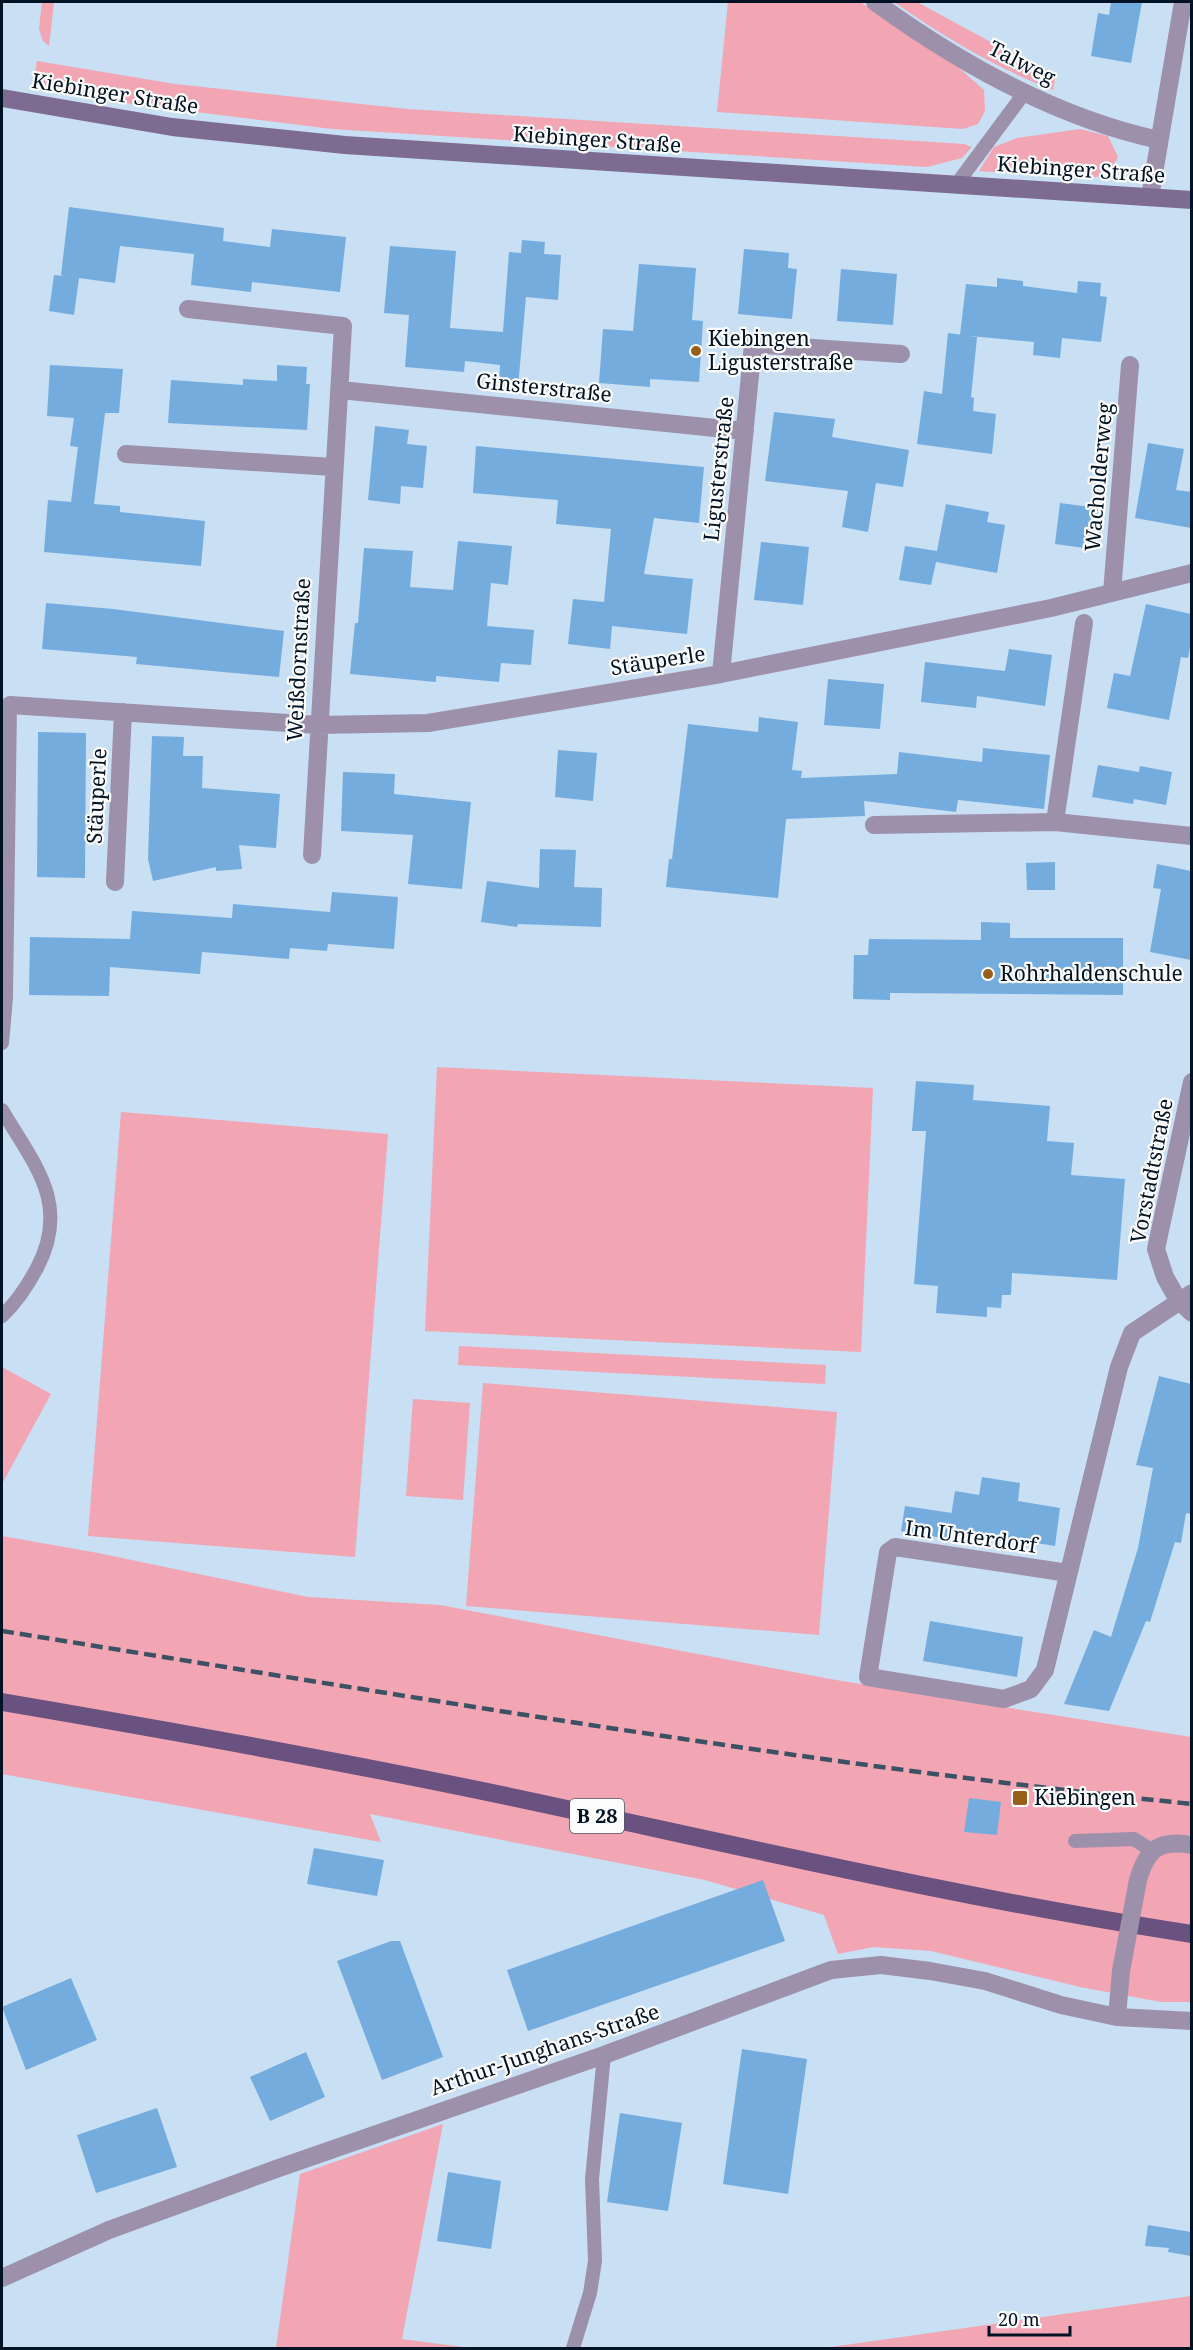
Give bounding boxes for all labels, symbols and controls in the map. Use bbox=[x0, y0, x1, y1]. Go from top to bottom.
street label: Talweg bbox=[984, 33, 1061, 91]
street label: Kiebinger Straße bbox=[30, 66, 201, 120]
street label: Kiebinger Straße bbox=[512, 119, 682, 159]
street label: Kiebinger Straße bbox=[996, 149, 1166, 189]
place label: Kiebingen Ligusterstraße bbox=[708, 324, 853, 376]
marker: Kiebingen Ligusterstraße bbox=[689, 344, 703, 358]
street label: Ginsterstraße bbox=[475, 366, 613, 408]
street label: Ligusterstraße bbox=[696, 395, 740, 543]
street label: Wacholderweg bbox=[1078, 401, 1119, 552]
street label: Weißdornstraße bbox=[280, 577, 316, 742]
street label: Stäuperle bbox=[608, 639, 707, 681]
street label: Stäuperle bbox=[80, 747, 112, 844]
place label: Rohrhaldenschule bbox=[1000, 959, 1183, 987]
marker: Rohrhaldenschule bbox=[981, 967, 995, 981]
street label: Vorstadtstraße bbox=[1123, 1096, 1179, 1246]
street label: Im Unterdorf bbox=[903, 1513, 1041, 1559]
place label: Kiebingen bbox=[1034, 1783, 1136, 1811]
marker: Kiebingen bbox=[1011, 1789, 1029, 1807]
road number: B 28 bbox=[570, 1799, 624, 1833]
street label: Arthur-Junghans-Straße bbox=[426, 1997, 663, 2101]
scale bar bbox=[989, 2299, 1070, 2337]
text: 20 m bbox=[998, 2307, 1040, 2331]

